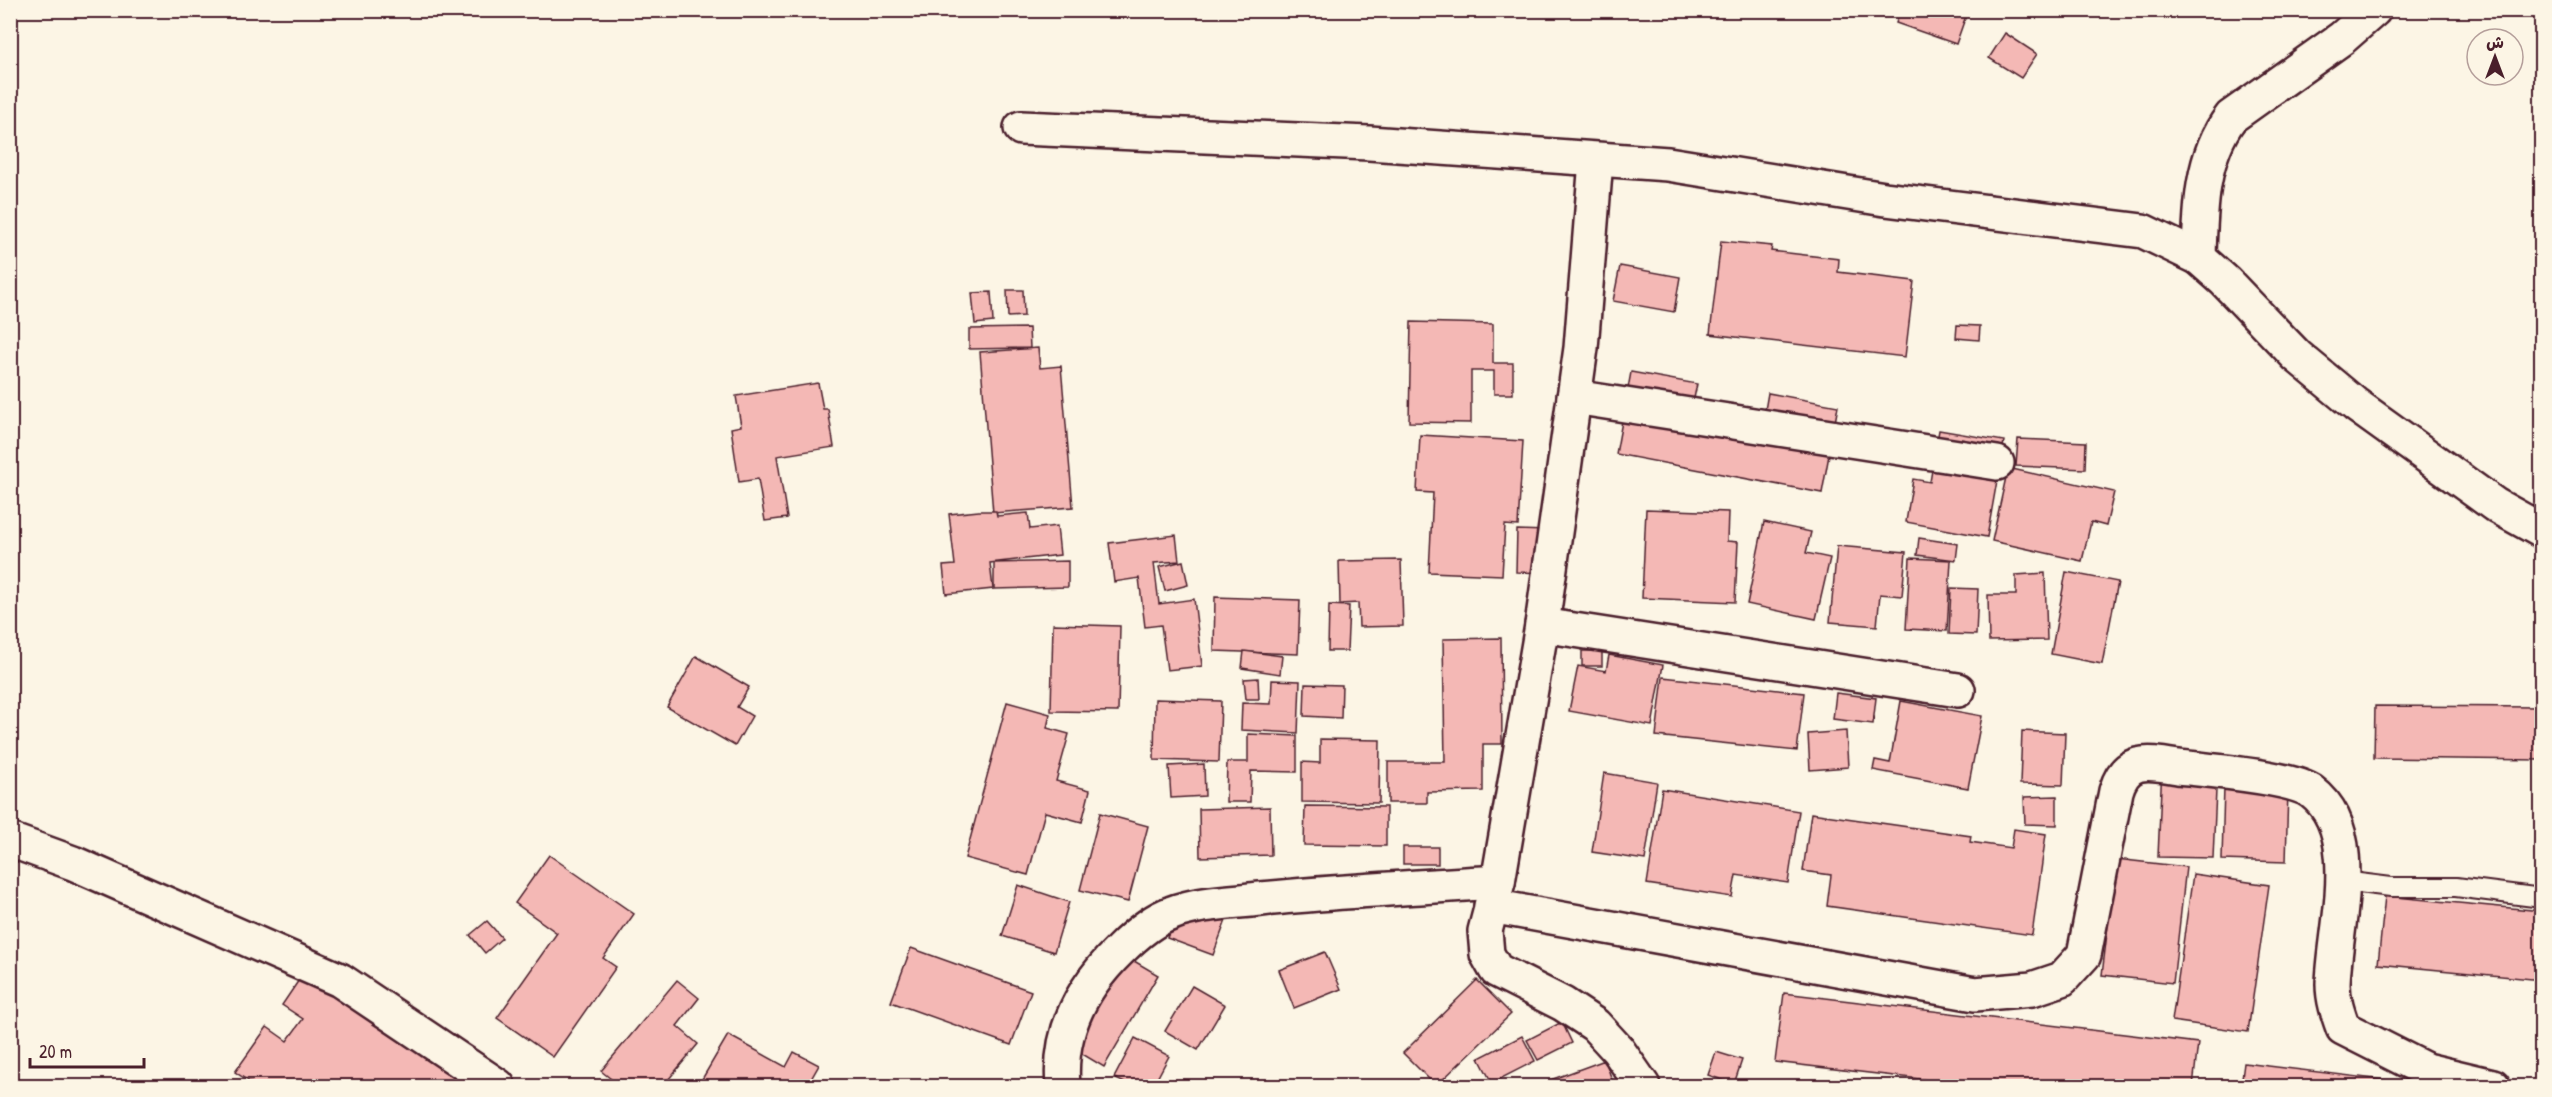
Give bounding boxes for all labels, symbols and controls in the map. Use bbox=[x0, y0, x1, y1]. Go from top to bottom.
north arrow bbox=[2465, 27, 2525, 87]
text: ش bbox=[2486, 31, 2504, 53]
scale bar bbox=[30, 1031, 144, 1069]
text: 20 m bbox=[39, 1039, 72, 1064]

